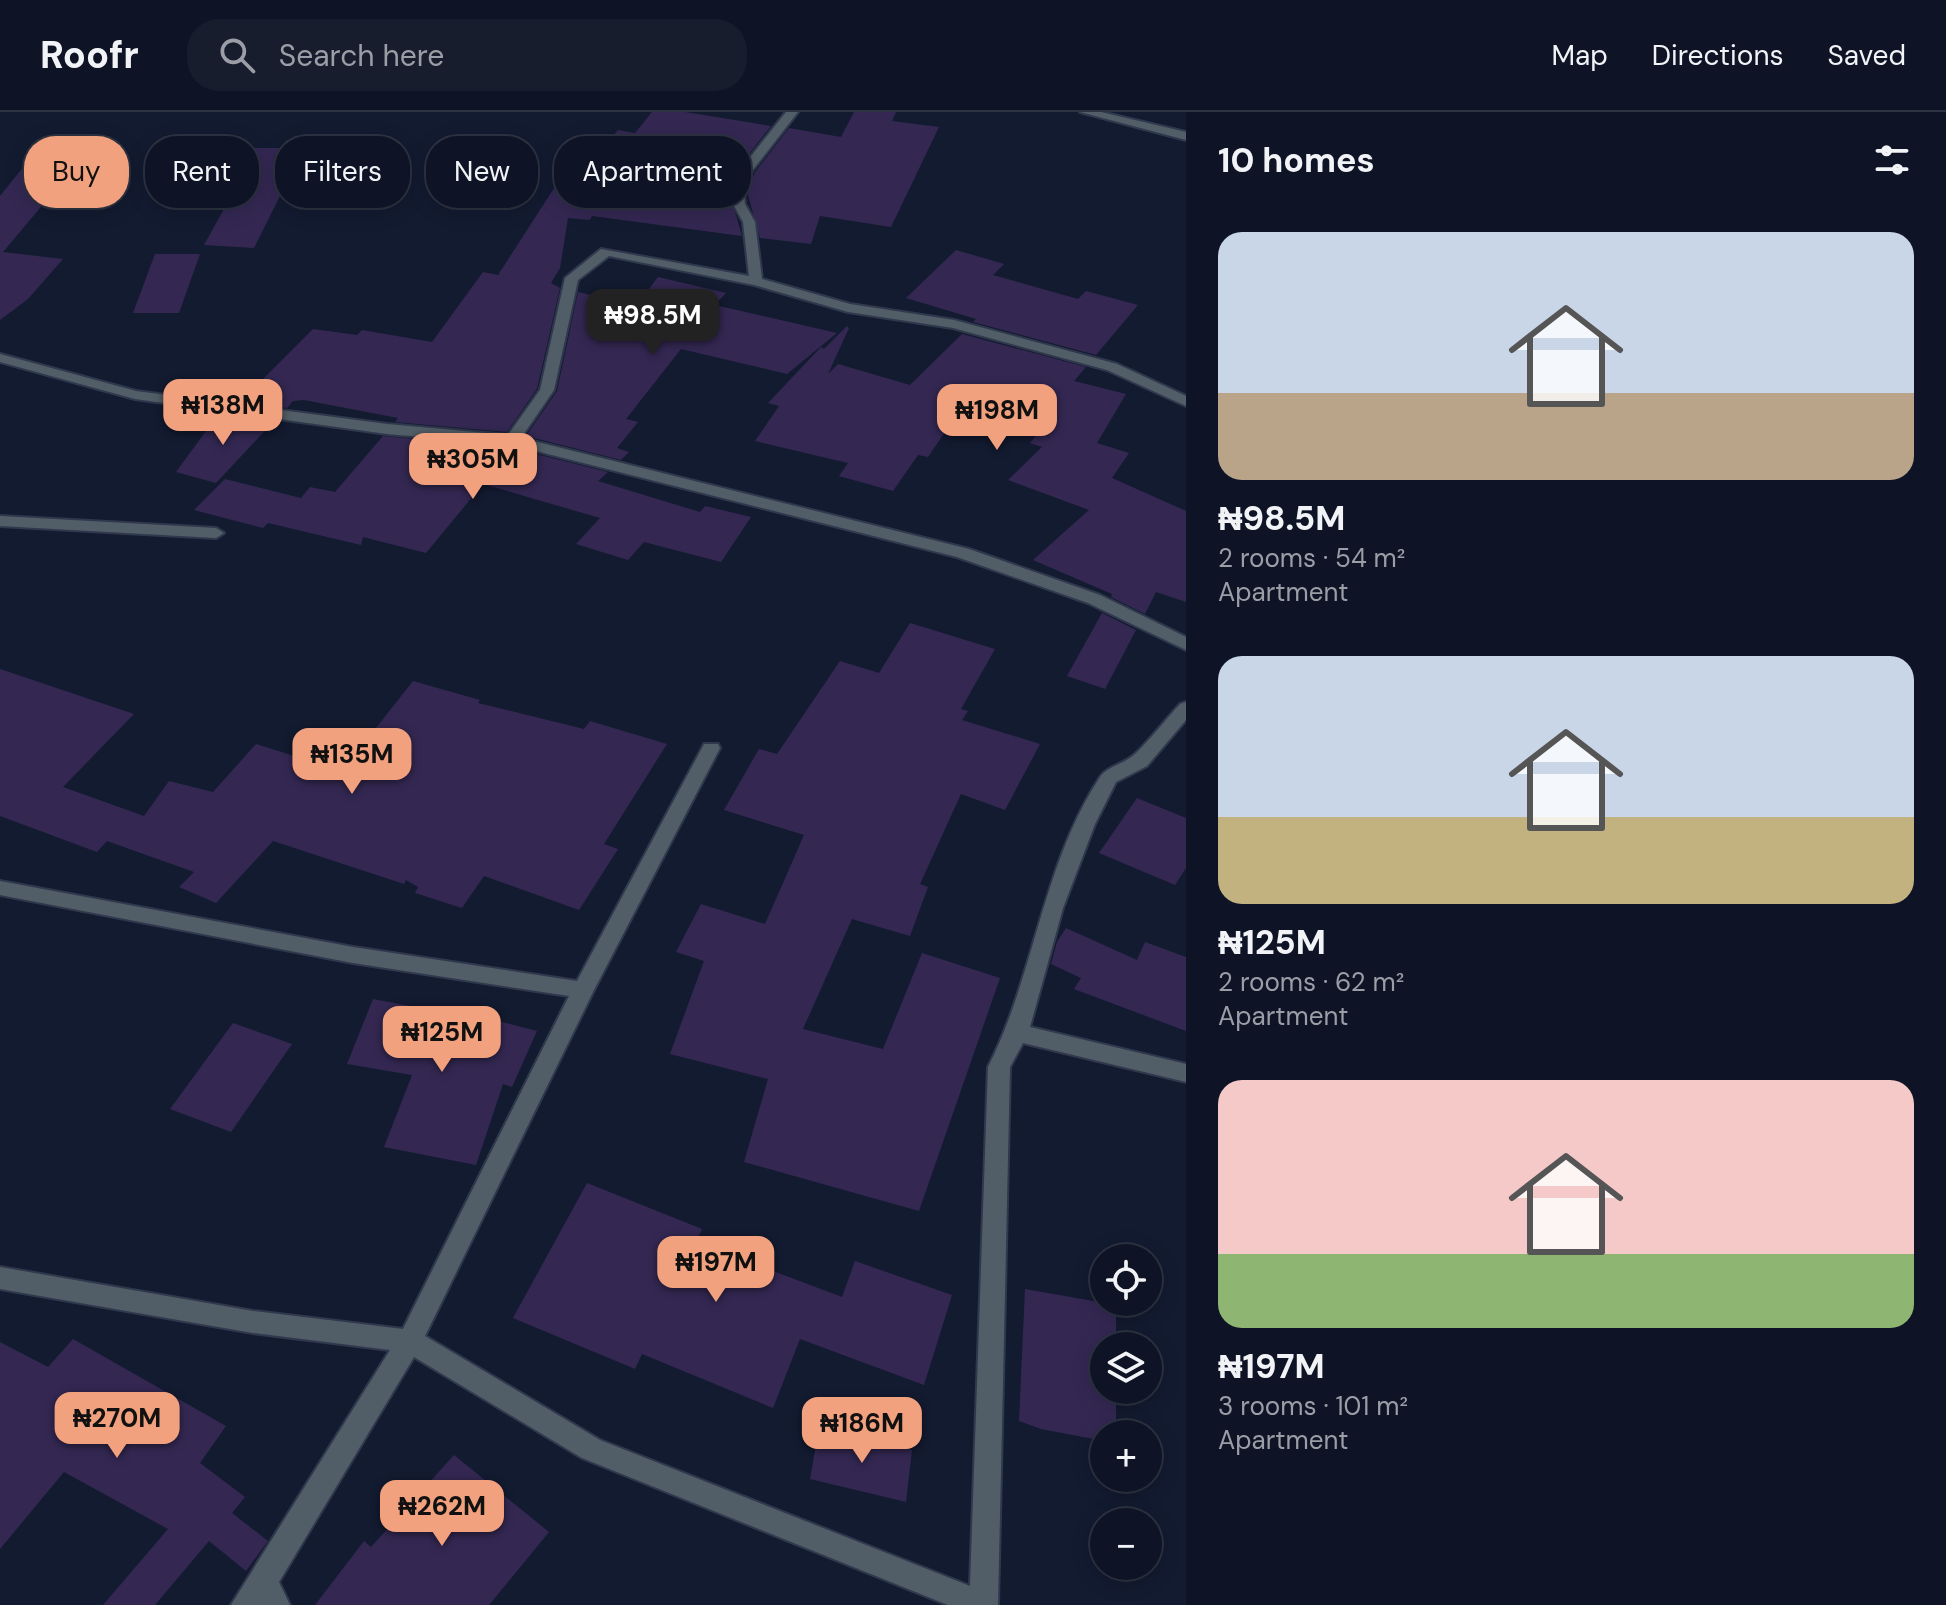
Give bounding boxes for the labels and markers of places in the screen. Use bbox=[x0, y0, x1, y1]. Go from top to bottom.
pin: ₦98.5M bbox=[588, 289, 718, 357]
pin: ₦138M bbox=[167, 379, 279, 447]
pin: ₦198M bbox=[941, 384, 1053, 452]
pin: ₦305M bbox=[417, 433, 529, 501]
pin: ₦135M bbox=[296, 728, 408, 796]
pin: ₦125M bbox=[386, 1006, 498, 1074]
pin: ₦197M bbox=[660, 1236, 772, 1304]
pin: ₦270M bbox=[61, 1392, 173, 1460]
pin: ₦186M bbox=[806, 1397, 918, 1465]
pin: ₦262M bbox=[386, 1480, 498, 1548]

